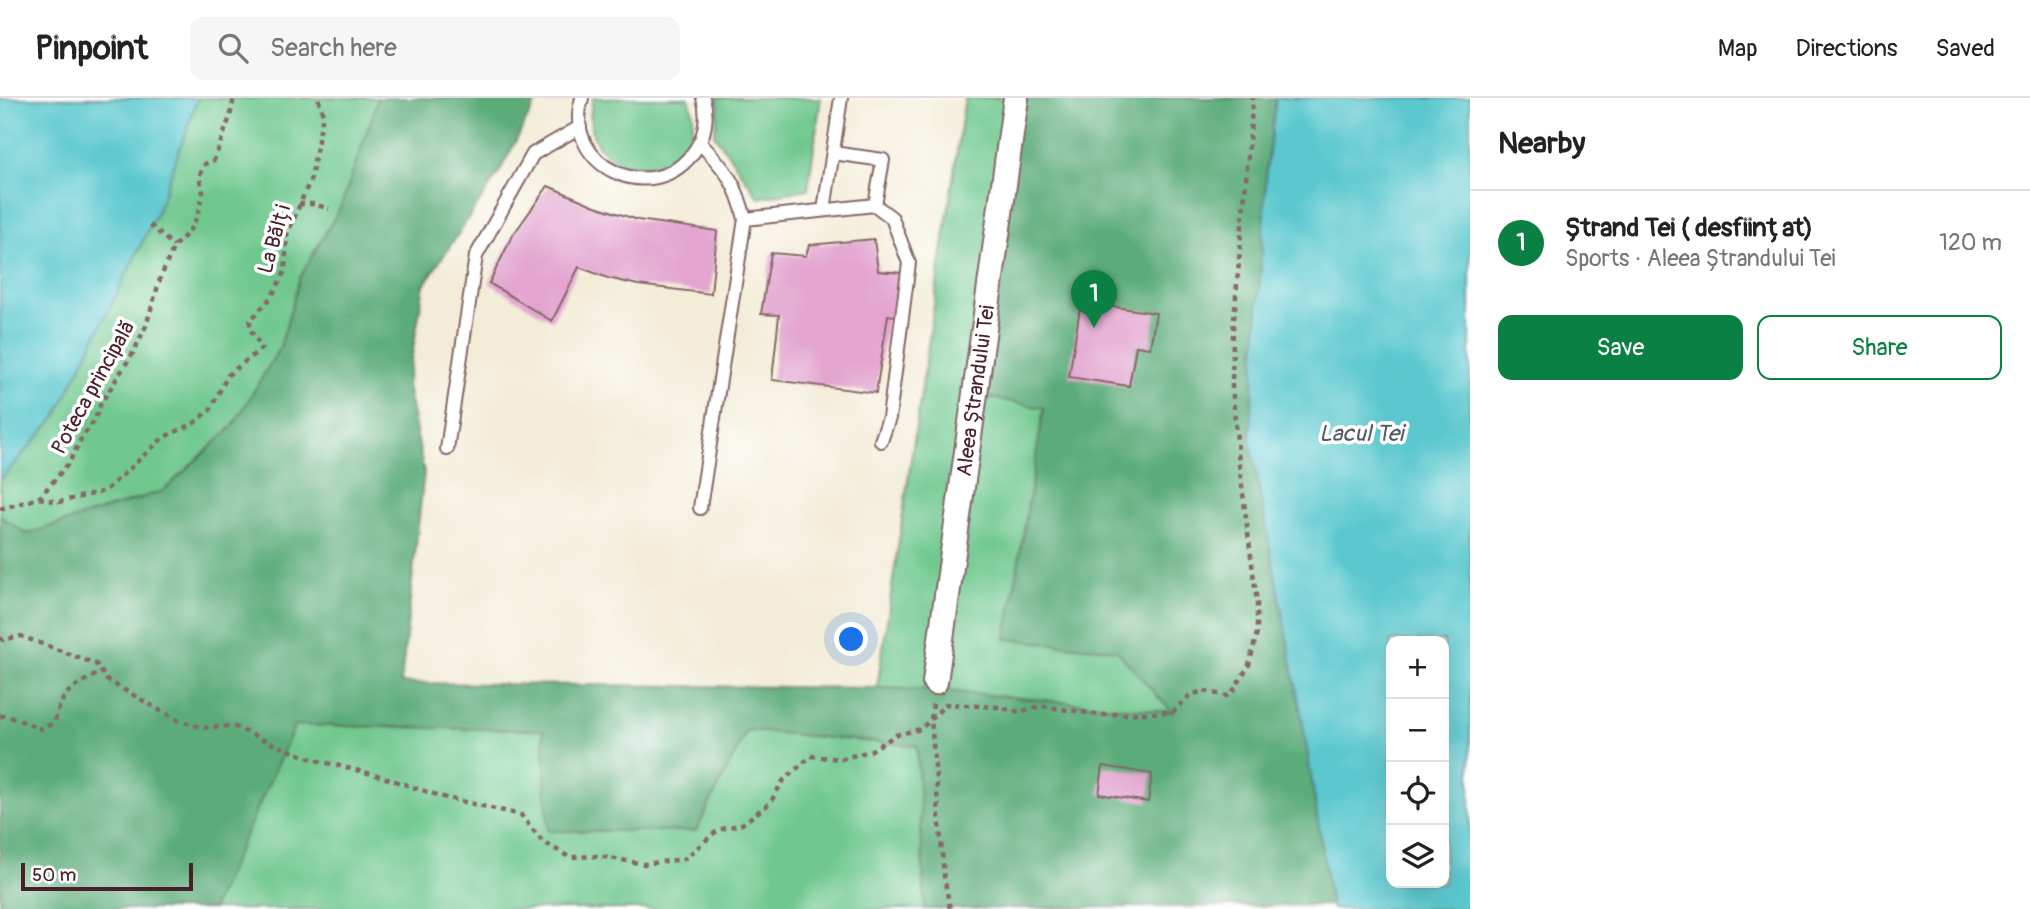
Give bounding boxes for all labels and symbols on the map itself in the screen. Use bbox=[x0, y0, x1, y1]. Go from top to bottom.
street label: La Bălți bbox=[252, 201, 297, 277]
pin: 1 bbox=[1071, 270, 1117, 328]
street label: Aleea Ștrandului Tei bbox=[951, 303, 1001, 478]
street label: Poteca principală bbox=[45, 315, 141, 459]
water label: Lacul Tei bbox=[1319, 419, 1407, 448]
your location bbox=[834, 622, 868, 656]
scale bar bbox=[21, 860, 192, 892]

